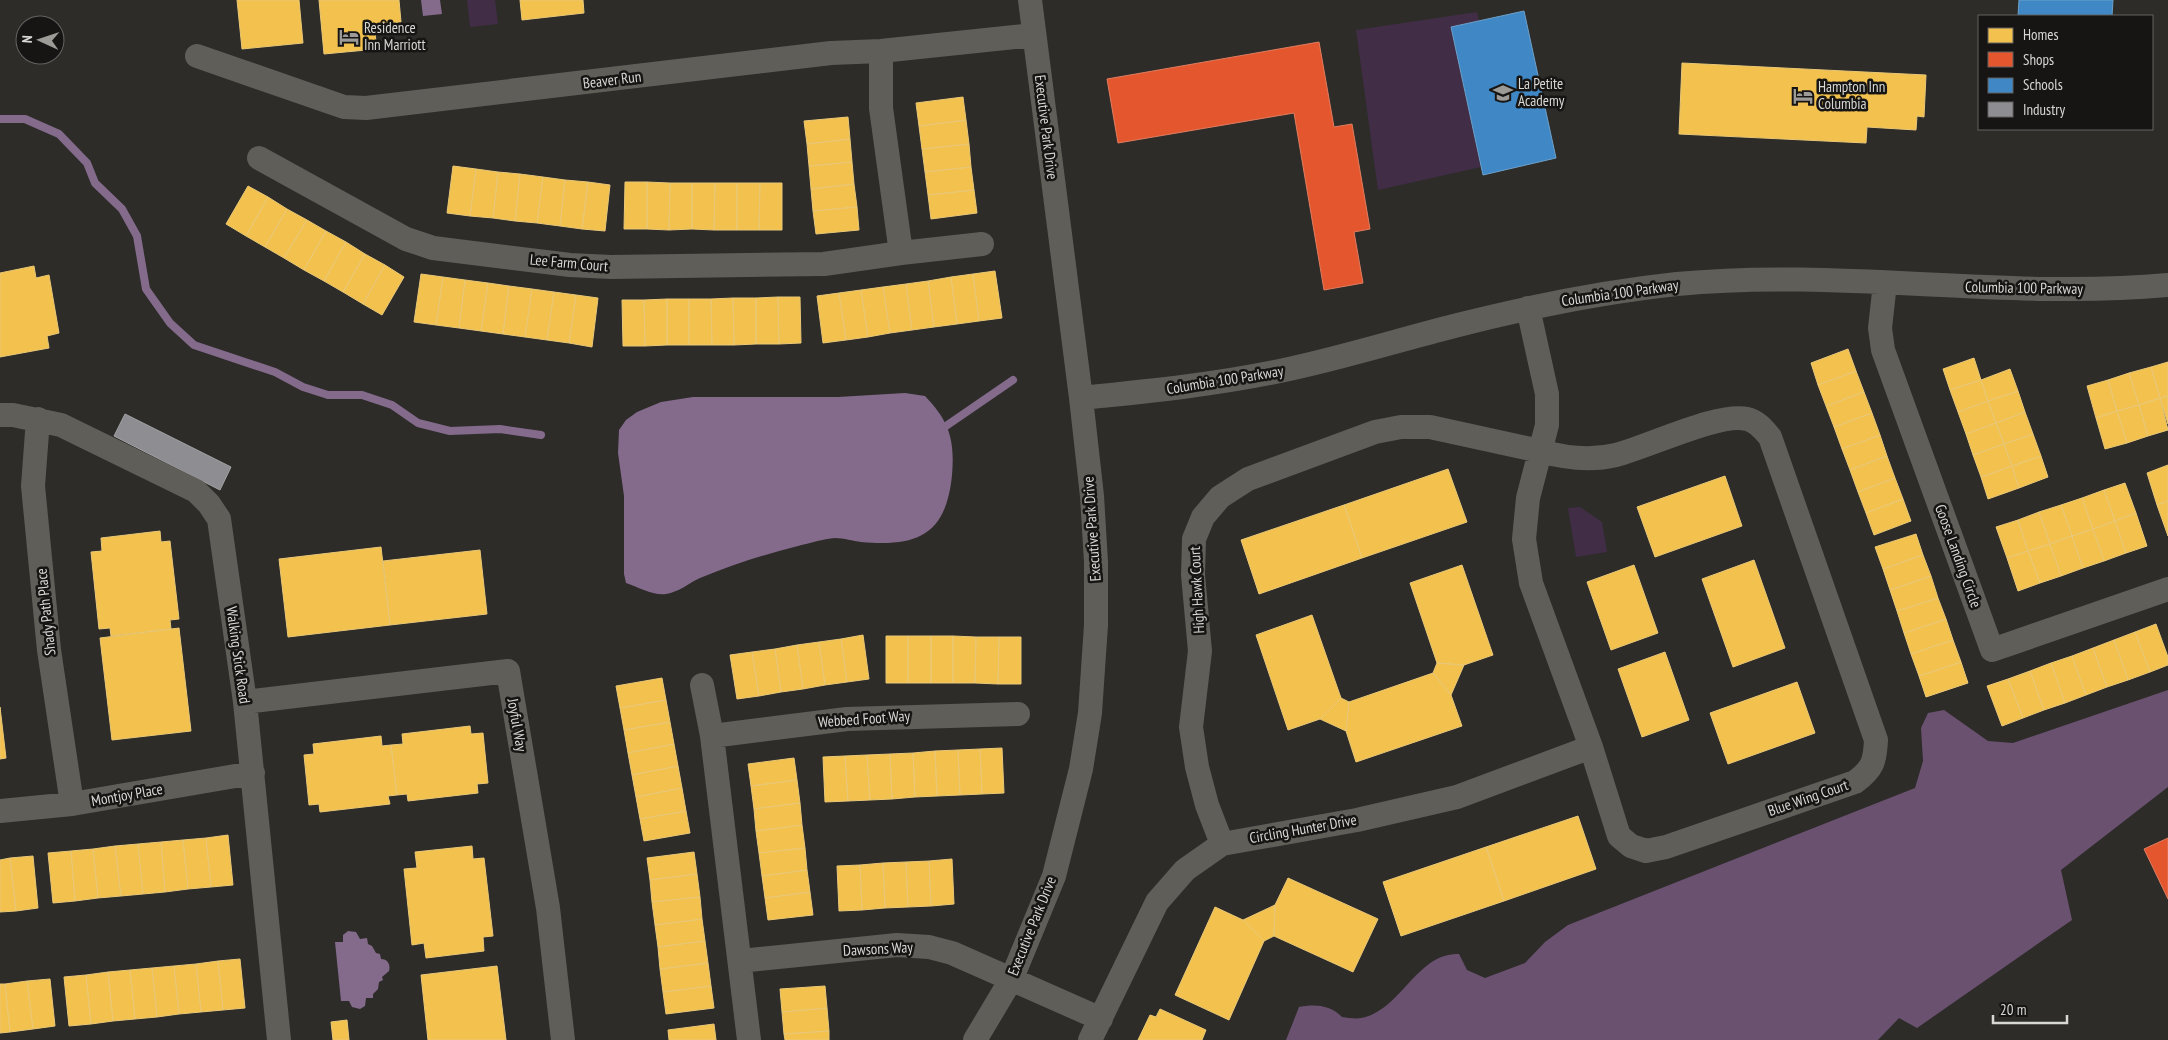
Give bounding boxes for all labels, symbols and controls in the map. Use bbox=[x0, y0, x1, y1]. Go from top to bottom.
north arrow bbox=[15, 15, 65, 65]
legend bbox=[1978, 15, 2153, 130]
place label: Residence Inn Marriott bbox=[364, 18, 426, 54]
text: Homes bbox=[2023, 25, 2059, 44]
hotel icon: Residence Inn Marriott bbox=[338, 26, 360, 48]
text: N bbox=[18, 35, 36, 44]
text: Shops bbox=[2023, 50, 2054, 69]
street label: Beaver Run bbox=[582, 66, 642, 93]
street label: Executive Park Drive bbox=[1031, 74, 1062, 180]
place label: La Petite Academy bbox=[1518, 74, 1565, 110]
text: Schools bbox=[2023, 75, 2063, 94]
place label: Hampton Inn Columbia bbox=[1818, 77, 1885, 113]
school or university icon: La Petite Academy bbox=[1492, 82, 1514, 104]
hotel icon: Hampton Inn Columbia bbox=[1792, 85, 1814, 107]
text: Industry bbox=[2023, 100, 2065, 119]
street label: Lee Farm Court bbox=[529, 250, 609, 275]
street label: Columbia 100 Parkway bbox=[1560, 275, 1680, 310]
street label: Columbia 100 Parkway bbox=[1965, 277, 2083, 298]
street label: Columbia 100 Parkway bbox=[1165, 361, 1285, 398]
street label: Executive Park Drive bbox=[1078, 476, 1105, 582]
street label: Goose Landing Circle bbox=[1931, 502, 1986, 610]
street label: High Hawk Court bbox=[1185, 546, 1208, 634]
street label: Shady Path Place bbox=[31, 567, 60, 657]
street label: Walking Stick Road bbox=[222, 605, 255, 705]
street label: Joyful Way bbox=[503, 696, 532, 753]
street label: Webbed Foot Way bbox=[817, 706, 911, 731]
street label: Blue Wing Court bbox=[1765, 775, 1851, 820]
street label: Montjoy Place bbox=[90, 779, 164, 810]
street label: Circling Hunter Drive bbox=[1248, 810, 1358, 847]
street label: Executive Park Drive bbox=[1003, 873, 1060, 978]
street label: Dawsons Way bbox=[842, 937, 914, 960]
scale bar bbox=[1993, 992, 2067, 1024]
text: 20 m bbox=[2000, 1000, 2026, 1019]

